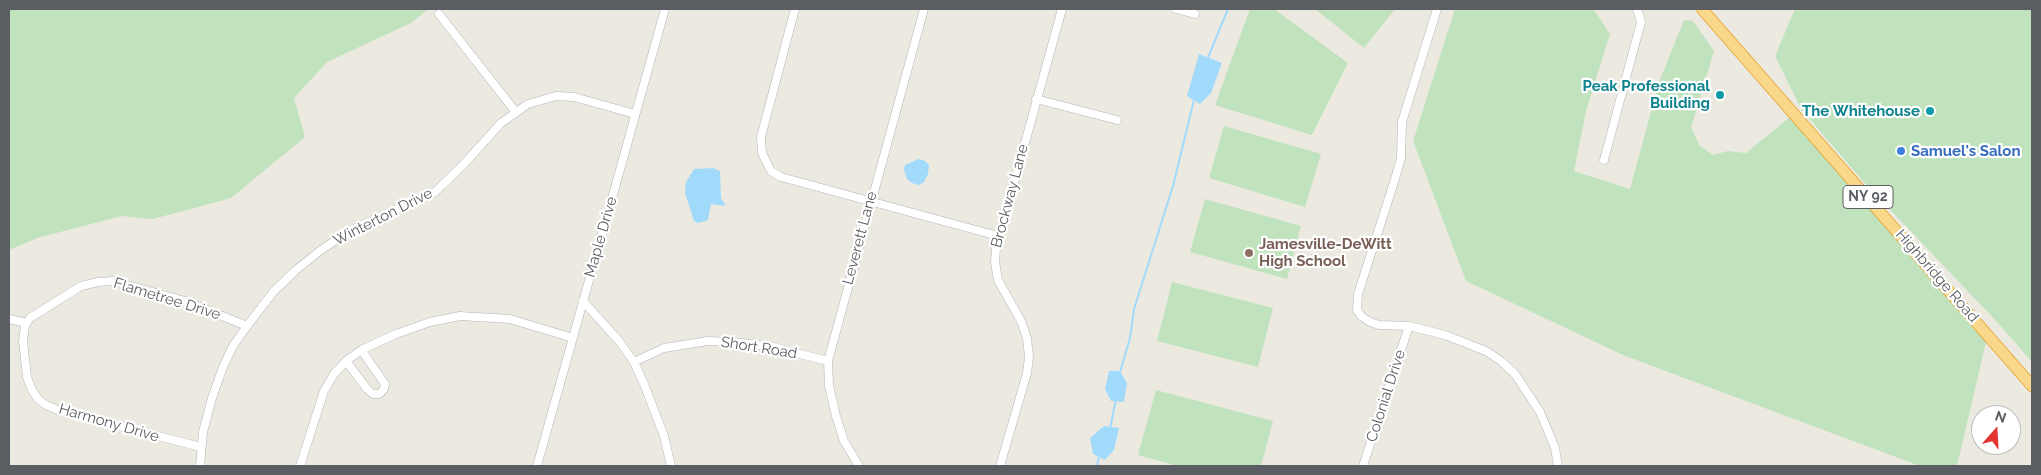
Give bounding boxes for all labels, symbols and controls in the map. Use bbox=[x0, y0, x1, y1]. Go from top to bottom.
place label: Peak Professional Building bbox=[1583, 77, 1710, 112]
marker: Peak Professional Building bbox=[1714, 89, 1726, 101]
place label: The Whitehouse bbox=[1802, 102, 1920, 120]
marker: The Whitehouse bbox=[1924, 105, 1936, 117]
street label: Brockway Lane bbox=[988, 142, 1032, 250]
place label: Samuel's Salon bbox=[1911, 142, 2021, 160]
marker: Samuel's Salon bbox=[1895, 145, 1907, 157]
street label: Winterton Drive bbox=[330, 184, 436, 250]
road number: NY 92 bbox=[1843, 186, 1893, 208]
street label: Leverett Lane bbox=[839, 189, 881, 287]
street label: Maple Drive bbox=[581, 195, 621, 279]
street label: Highbridge Road bbox=[1892, 226, 1982, 326]
place label: Jamesville-DeWitt High School bbox=[1259, 235, 1392, 270]
marker: Jamesville-DeWitt High School bbox=[1243, 247, 1255, 259]
street label: Flametree Drive bbox=[111, 274, 223, 324]
street label: Short Road bbox=[720, 333, 798, 363]
street label: Colonial Drive bbox=[1363, 348, 1409, 444]
street label: Harmony Drive bbox=[57, 400, 161, 446]
north arrow bbox=[1971, 405, 2021, 455]
text: N bbox=[1993, 407, 2008, 426]

